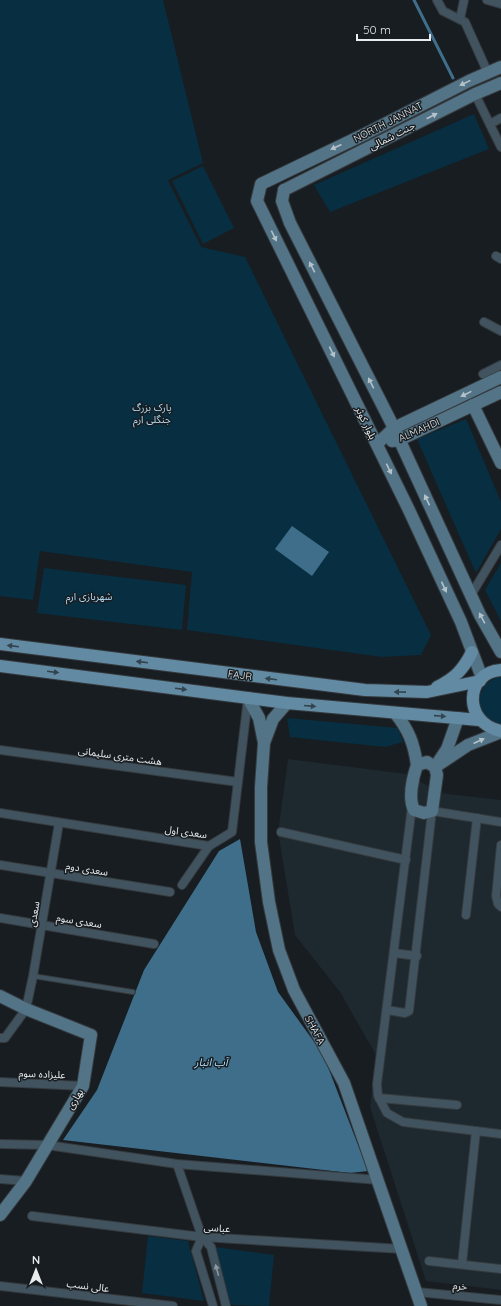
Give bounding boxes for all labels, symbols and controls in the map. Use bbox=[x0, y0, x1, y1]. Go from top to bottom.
scale bar bbox=[357, 16, 430, 42]
text: 50 m bbox=[363, 22, 391, 37]
one-way arrow bbox=[459, 80, 471, 86]
street label: NORTH JANNAT bbox=[351, 99, 425, 145]
one-way arrow bbox=[426, 113, 437, 119]
street label: جنت شمالی bbox=[367, 119, 417, 153]
one-way arrow bbox=[331, 144, 342, 150]
one-way arrow bbox=[271, 230, 277, 241]
one-way arrow bbox=[309, 261, 315, 273]
one-way arrow bbox=[329, 346, 335, 358]
one-way arrow bbox=[368, 377, 374, 389]
one-way arrow bbox=[460, 391, 472, 397]
park label: پارک بزرگ جنگلی ارم bbox=[132, 401, 172, 428]
street label: بلوار کوثر bbox=[352, 404, 380, 442]
street label: ALMAHDI bbox=[397, 415, 441, 445]
one-way arrow bbox=[386, 463, 392, 475]
one-way arrow bbox=[424, 495, 430, 506]
one-way arrow bbox=[441, 581, 447, 592]
park label: شهربازی ارم bbox=[66, 590, 112, 605]
one-way arrow bbox=[478, 612, 485, 624]
one-way arrow bbox=[7, 643, 19, 649]
one-way arrow bbox=[136, 659, 148, 665]
street label: FAJR bbox=[227, 667, 253, 683]
one-way arrow bbox=[47, 669, 59, 676]
one-way arrow bbox=[265, 676, 277, 682]
one-way arrow bbox=[175, 686, 188, 692]
one-way arrow bbox=[393, 689, 406, 695]
one-way arrow bbox=[304, 702, 316, 709]
one-way arrow bbox=[434, 713, 446, 720]
one-way arrow bbox=[473, 737, 485, 744]
street label: هشت متری سلیمانی bbox=[77, 744, 163, 768]
street label: سعدی اول bbox=[164, 823, 208, 841]
street label: سعدی دوم bbox=[65, 859, 109, 881]
street label: سعدی bbox=[25, 900, 43, 928]
street label: سعدی سوم bbox=[55, 911, 103, 933]
street label: SHAFA bbox=[302, 1013, 328, 1047]
water label: آب انبار bbox=[193, 1055, 230, 1069]
street label: علیزاده سوم bbox=[18, 1067, 66, 1083]
street label: بهاری bbox=[64, 1086, 86, 1112]
street label: عباسی bbox=[203, 1221, 231, 1235]
north arrow bbox=[16, 1250, 56, 1290]
text: N bbox=[32, 1253, 40, 1267]
one-way arrow bbox=[214, 1264, 220, 1276]
street label: عالی نسب bbox=[66, 1277, 110, 1295]
street label: خرم bbox=[452, 1279, 468, 1295]

